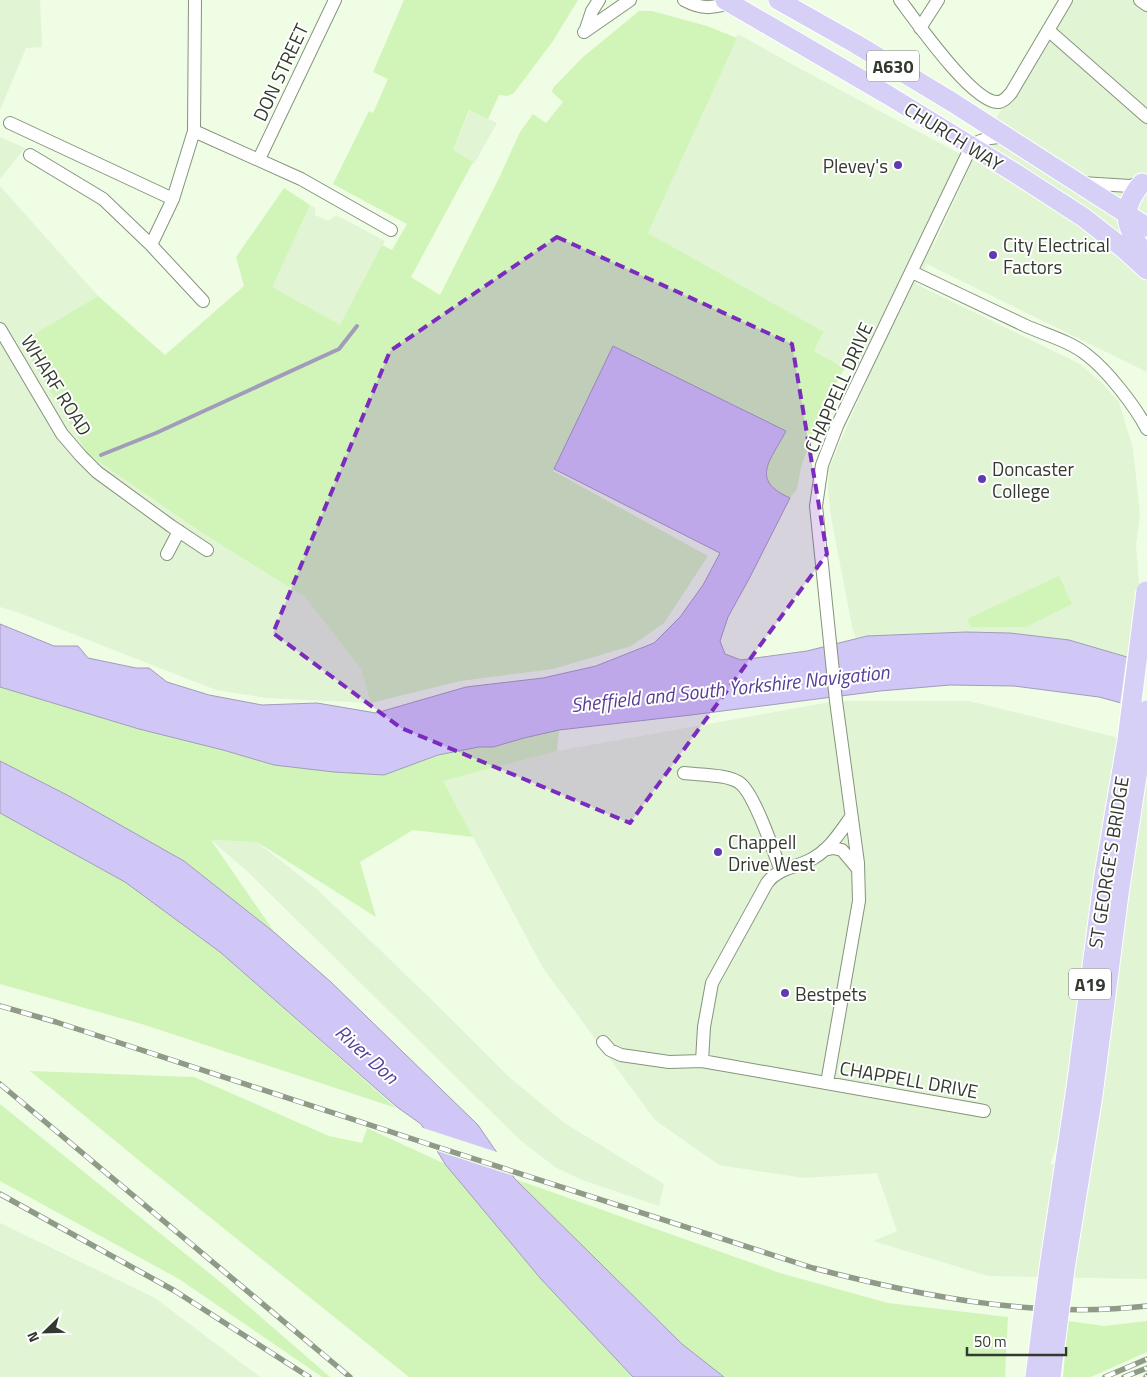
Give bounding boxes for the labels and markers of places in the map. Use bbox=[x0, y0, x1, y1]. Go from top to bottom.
place label: Plevey's bbox=[823, 151, 888, 180]
marker: Plevey's bbox=[892, 159, 904, 171]
place label: City Electrical Factors bbox=[1003, 230, 1110, 281]
marker: City Electrical Factors bbox=[987, 249, 999, 261]
place label: Doncaster College bbox=[992, 454, 1074, 505]
marker: Doncaster College bbox=[976, 473, 988, 485]
place label: Chappell Drive West bbox=[728, 827, 816, 878]
marker: Chappell Drive West bbox=[712, 846, 724, 858]
place label: Bestpets bbox=[795, 979, 867, 1008]
marker: Bestpets bbox=[779, 987, 791, 999]

